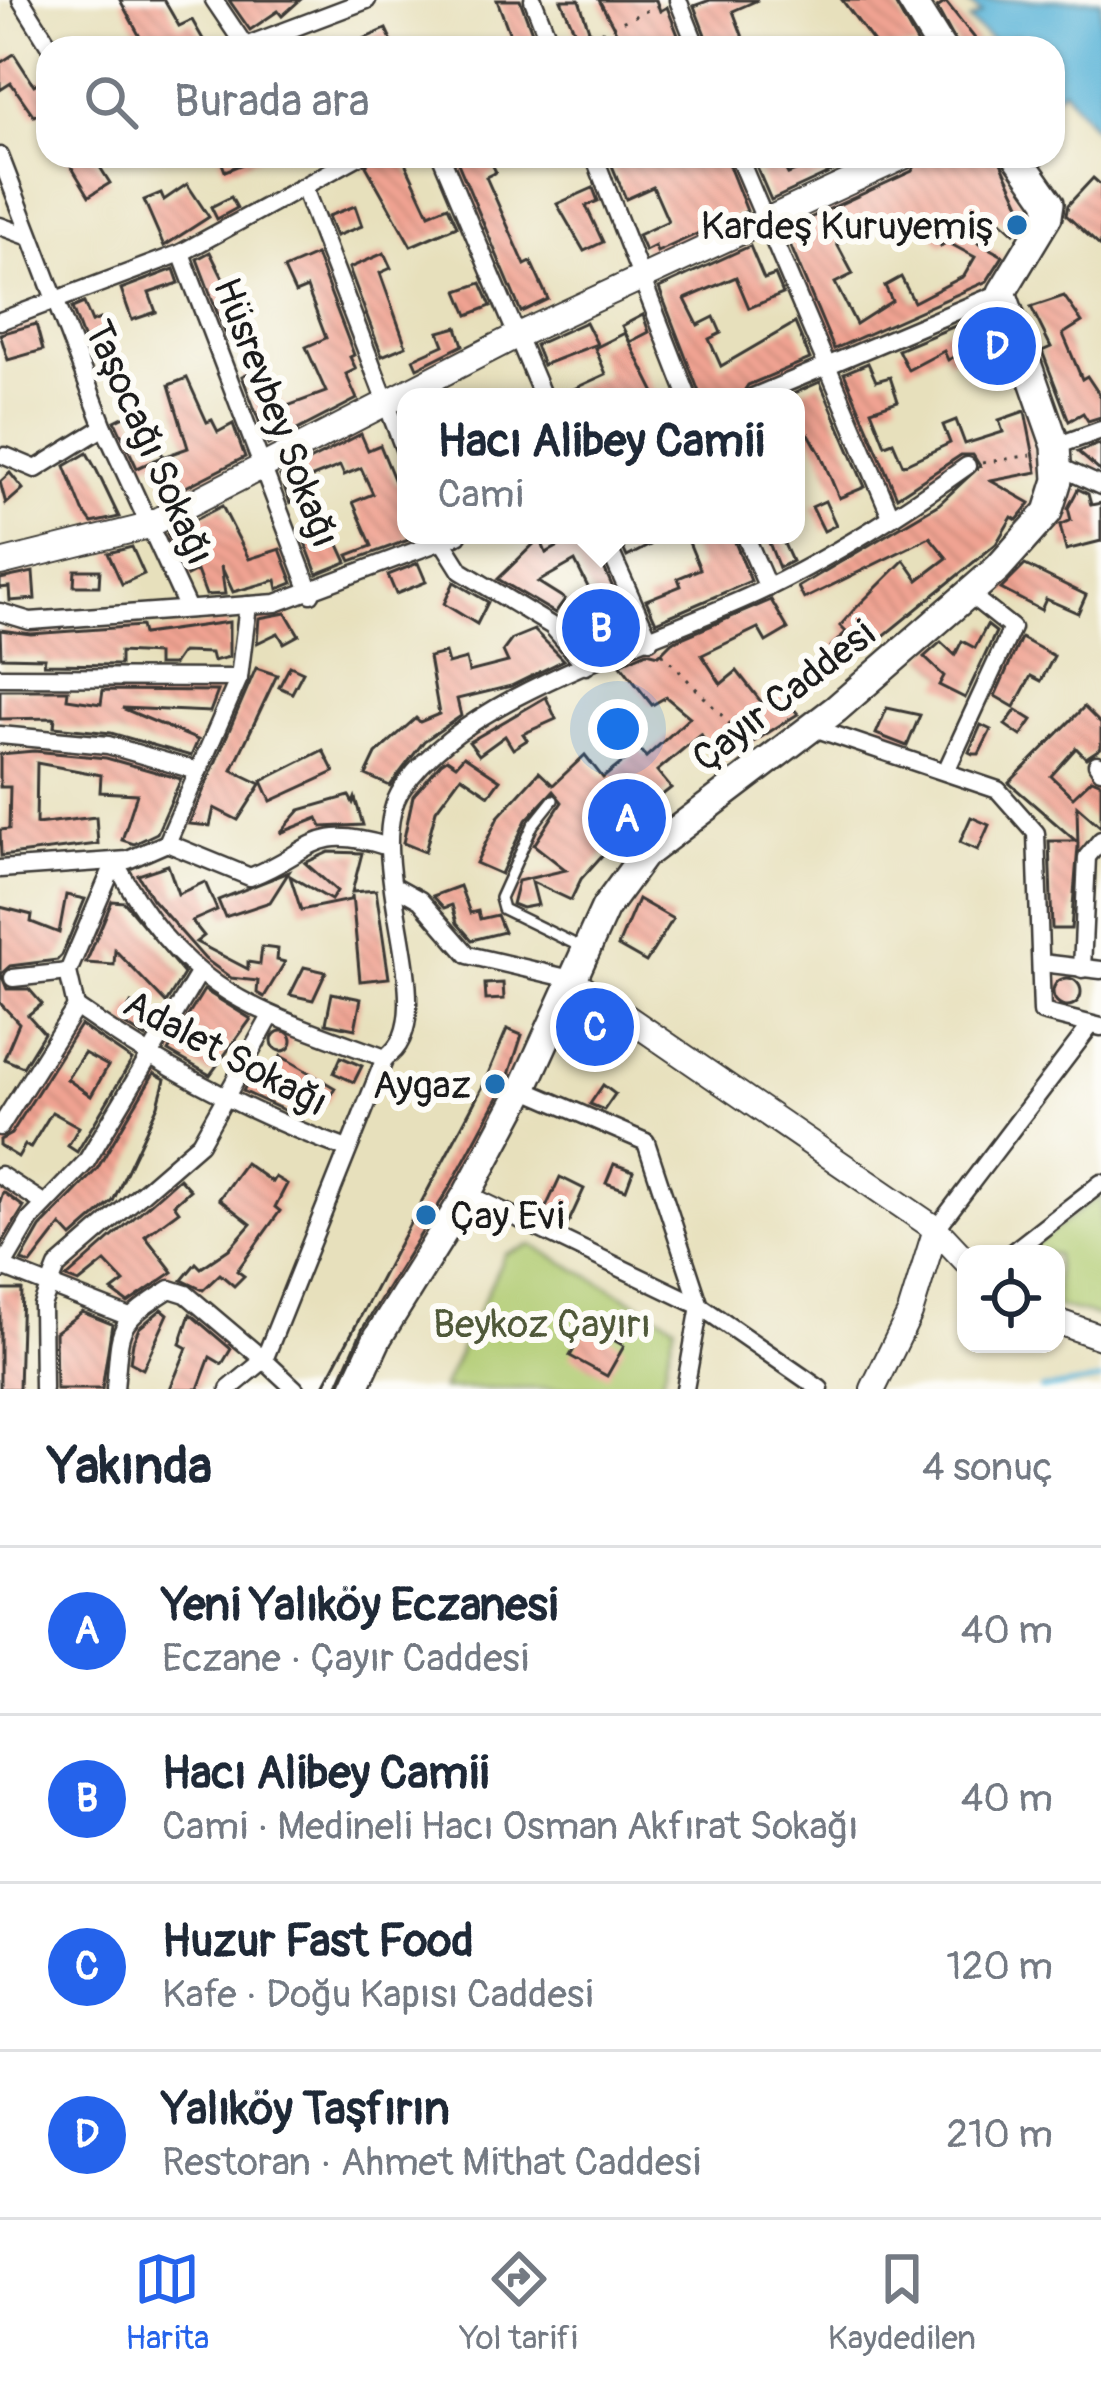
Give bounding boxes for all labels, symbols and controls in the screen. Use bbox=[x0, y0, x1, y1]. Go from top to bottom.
search box bbox=[36, 36, 1065, 168]
icon: search bbox=[78, 69, 144, 135]
text: Burada ara bbox=[174, 74, 370, 130]
place label: Kardeş Kuruyemiş bbox=[701, 202, 993, 251]
marker: Kardeş Kuruyemiş bbox=[1004, 212, 1030, 238]
street label: Hüsrevbey Sokağı bbox=[202, 271, 349, 554]
pin: D bbox=[958, 301, 1036, 391]
street label: Taşocağı Sokağı bbox=[73, 313, 224, 572]
popup bbox=[397, 388, 805, 544]
text: Hacı Alibey Camii bbox=[438, 414, 764, 470]
text: Cami bbox=[438, 470, 523, 519]
pin: B bbox=[562, 583, 640, 673]
street label: Çayır Caddesi bbox=[683, 610, 885, 783]
your location bbox=[588, 699, 648, 759]
pin: A bbox=[588, 773, 666, 863]
street label: Adalet Sokağı bbox=[115, 979, 336, 1128]
pin: C bbox=[556, 982, 634, 1072]
place label: Aygaz bbox=[373, 1061, 471, 1110]
marker: Aygaz bbox=[482, 1071, 508, 1097]
place label: Çay Evi bbox=[450, 1192, 564, 1241]
marker: Çay Evi bbox=[413, 1202, 439, 1228]
map controls bbox=[957, 1245, 1065, 1353]
button: locate bbox=[957, 1245, 1065, 1353]
park label: Beykoz Çayırı bbox=[433, 1300, 651, 1349]
text: Yakında bbox=[48, 1435, 212, 1499]
text: 4 sonuç bbox=[922, 1443, 1053, 1492]
text: Yeni Yalıköy Eczanesi bbox=[162, 1578, 558, 1634]
text: A bbox=[74, 1606, 100, 1655]
text: 40 m bbox=[961, 1606, 1053, 1655]
text: Eczane · Çayır Caddesi bbox=[162, 1634, 529, 1683]
text: Hacı Alibey Camii bbox=[162, 1746, 489, 1802]
text: B bbox=[76, 1774, 98, 1823]
text: 40 m bbox=[961, 1774, 1053, 1823]
text: Cami · Medineli Hacı Osman Akfırat Sokağı bbox=[162, 1802, 858, 1851]
text: Huzur Fast Food bbox=[162, 1914, 474, 1970]
text: C bbox=[75, 1942, 99, 1991]
text: 120 m bbox=[946, 1942, 1053, 1991]
text: Kafe · Doğu Kapısı Caddesi bbox=[162, 1970, 593, 2019]
text: Yalıköy Taşfırın bbox=[162, 2082, 450, 2138]
text: D bbox=[75, 2110, 99, 2159]
text: 210 m bbox=[946, 2110, 1053, 2159]
text: Restoran · Ahmet Mithat Caddesi bbox=[162, 2138, 701, 2187]
tab: Harita bbox=[125, 2246, 209, 2359]
tab: Yol tarifi bbox=[460, 2246, 578, 2359]
tab: Kaydedilen bbox=[828, 2246, 976, 2359]

